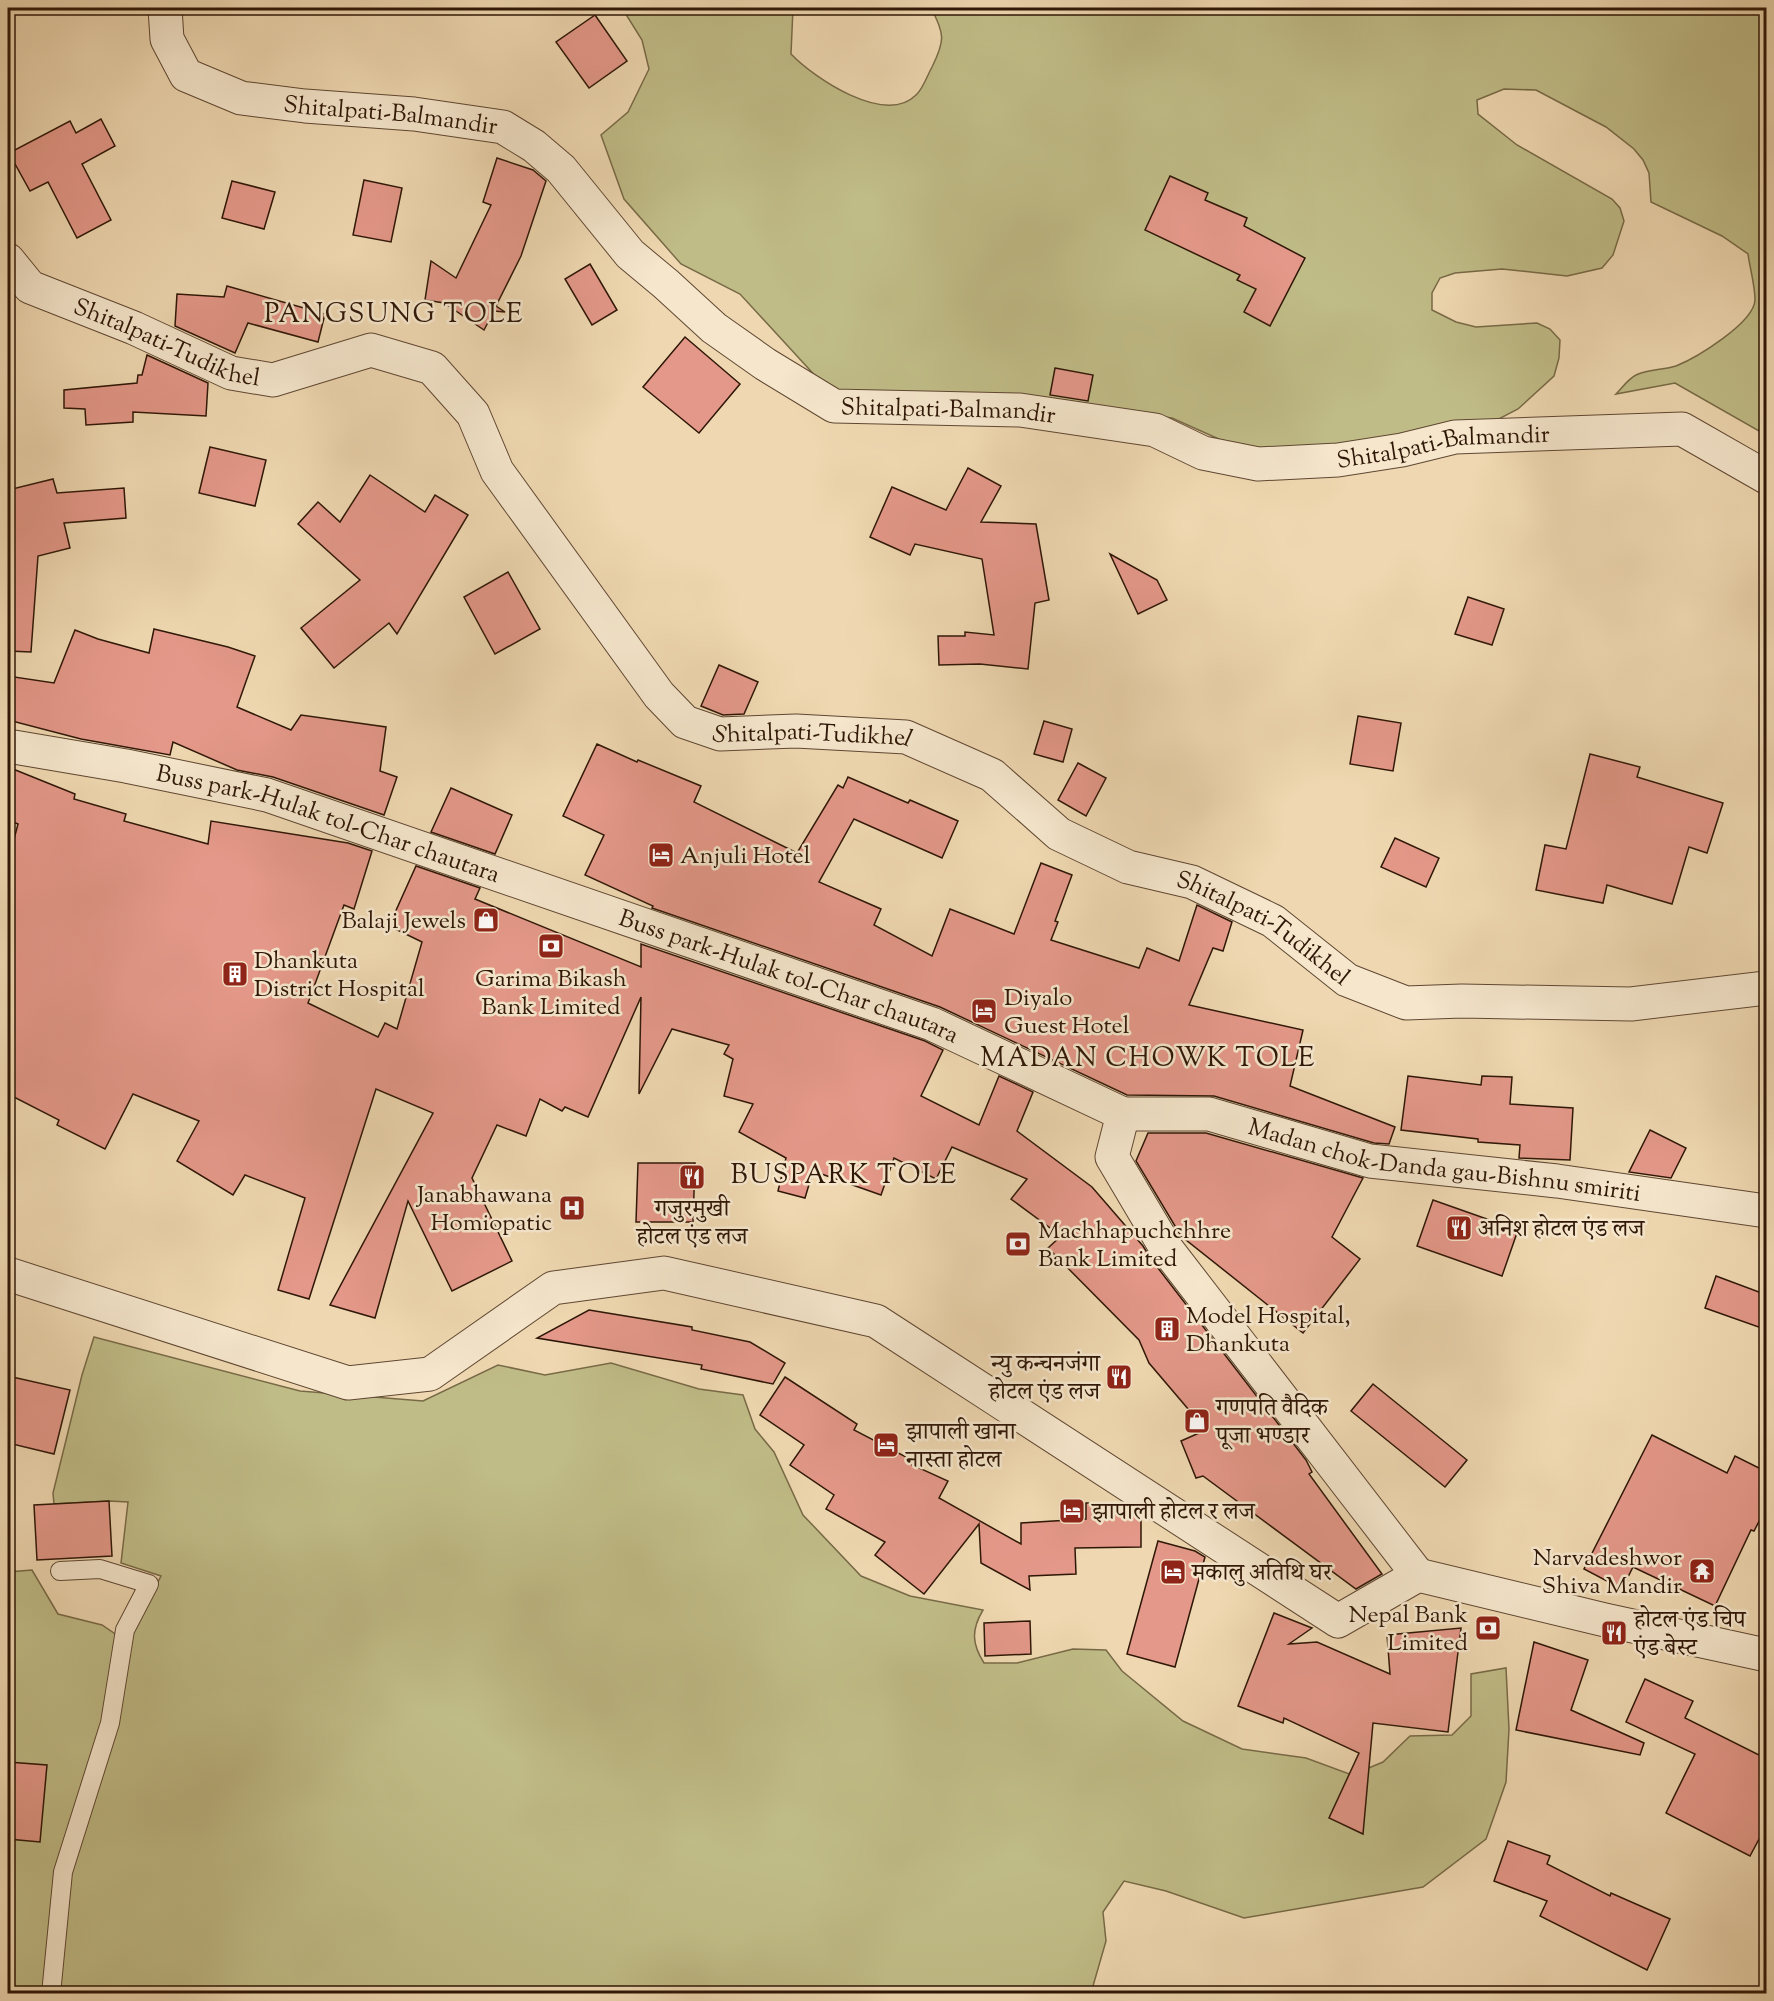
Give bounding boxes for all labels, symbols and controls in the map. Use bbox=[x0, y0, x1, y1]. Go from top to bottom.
street label: Shitalpati-Balmandir bbox=[281, 88, 500, 145]
street label: Shitalpati-Tudikhel bbox=[68, 291, 263, 397]
district label: PANGSUNG TOLE bbox=[264, 296, 524, 335]
street label: Shitalpati-Balmandir bbox=[840, 391, 1058, 434]
street label: Shitalpati-Balmandir bbox=[1335, 419, 1550, 479]
street label: Shitalpati-Tudikhel bbox=[707, 716, 918, 757]
street label: Buss park-Hulak tol-Char chautara bbox=[153, 758, 504, 893]
hotel icon: Anjuli Hotel bbox=[646, 840, 676, 870]
place label: Anjuli Hotel bbox=[680, 840, 811, 874]
street label: Shitalpati-Tudikhel bbox=[1173, 864, 1357, 995]
street label: Buss park-Hulak tol-Char chautara bbox=[614, 902, 964, 1053]
place label: Balaji Jewels bbox=[341, 905, 466, 939]
shop icon: Balaji Jewels bbox=[471, 905, 501, 935]
bank icon: Garima Bikash Bank Limited bbox=[536, 931, 566, 961]
place label: Dhankuta District Hospital bbox=[254, 945, 425, 1007]
building icon: Dhankuta District Hospital bbox=[220, 959, 250, 989]
place label: Garima Bikash Bank Limited bbox=[475, 963, 627, 1025]
place label: Diyalo Guest Hotel bbox=[1004, 982, 1130, 1044]
hotel icon: Diyalo Guest Hotel bbox=[969, 996, 999, 1026]
district label: MADAN CHOWK TOLE bbox=[980, 1040, 1316, 1079]
street label: Madan chok-Danda gau-Bishnu smiriti bbox=[1244, 1111, 1643, 1212]
district label: BUSPARK TOLE bbox=[730, 1157, 958, 1196]
restaurant icon: गजुरमुखी होटल एंड लज bbox=[677, 1162, 707, 1192]
place label: Janabhawana Homiopatic bbox=[415, 1179, 552, 1241]
hospital icon: Janabhawana Homiopatic bbox=[557, 1193, 587, 1223]
place label: गजुरमुखी होटल एंड लज bbox=[635, 1193, 750, 1255]
restaurant icon: अनिश होटल एंड लज bbox=[1444, 1213, 1474, 1243]
place label: अनिश होटल एंड लज bbox=[1478, 1213, 1646, 1247]
place label: Machhapuchchhre Bank Limited bbox=[1038, 1215, 1231, 1277]
bank icon: Machhapuchchhre Bank Limited bbox=[1003, 1229, 1033, 1259]
place label: Model Hospital, Dhankuta bbox=[1186, 1300, 1351, 1362]
building icon: Model Hospital, Dhankuta bbox=[1152, 1314, 1182, 1344]
place label: न्यु कन्चनजंगा होटल एंड लज bbox=[988, 1348, 1102, 1410]
restaurant icon: न्यु कन्चनजंगा होटल एंड लज bbox=[1104, 1362, 1134, 1392]
place label: गणपति वैदिक पूजा भण्डार bbox=[1215, 1392, 1330, 1454]
shop icon: गणपति वैदिक पूजा भण्डार bbox=[1182, 1406, 1212, 1436]
place label: झापाली खाना नास्ता होटल bbox=[905, 1416, 1017, 1478]
hotel icon: झापाली खाना नास्ता होटल bbox=[871, 1430, 901, 1460]
hotel icon: झापाली होटल र लज bbox=[1057, 1496, 1087, 1526]
place label: झापाली होटल र लज bbox=[1091, 1496, 1257, 1530]
place label: Narvadeshwor Shiva Mandir bbox=[1533, 1542, 1682, 1604]
temple icon: Narvadeshwor Shiva Mandir bbox=[1687, 1556, 1717, 1586]
hotel icon: मकालु अतिथि घर bbox=[1158, 1557, 1188, 1587]
place label: मकालु अतिथि घर bbox=[1191, 1557, 1333, 1591]
place label: Nepal Bank Limited bbox=[1349, 1599, 1468, 1661]
place label: होटल एंड चिप एंड बेस्ट bbox=[1633, 1604, 1747, 1666]
bank icon: Nepal Bank Limited bbox=[1473, 1613, 1503, 1643]
restaurant icon: होटल एंड चिप एंड बेस्ट bbox=[1599, 1618, 1629, 1648]

